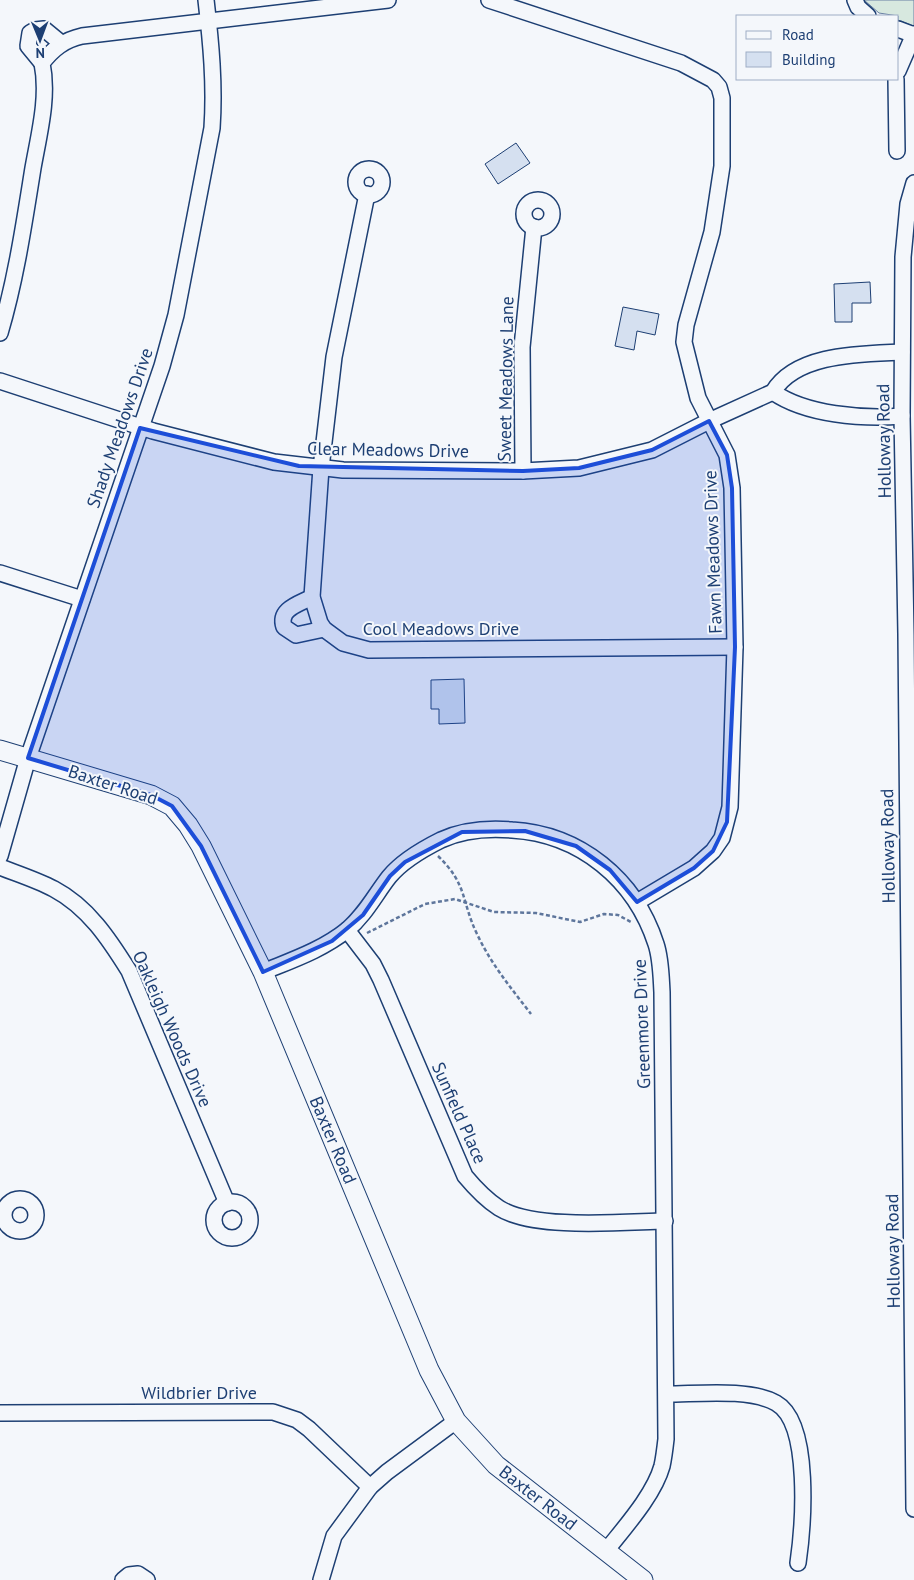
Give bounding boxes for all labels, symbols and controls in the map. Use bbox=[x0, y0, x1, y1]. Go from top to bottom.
north arrow bbox=[15, 15, 65, 65]
legend bbox=[736, 15, 899, 80]
text: Road bbox=[782, 25, 814, 44]
text: N bbox=[35, 44, 45, 62]
text: Building bbox=[782, 50, 836, 69]
street label: Sweet Meadows Lane bbox=[493, 296, 518, 462]
street label: Shady Meadows Drive bbox=[81, 345, 158, 511]
street label: Holloway Road bbox=[871, 384, 896, 498]
street label: Clear Meadows Drive bbox=[307, 437, 469, 462]
street label: Fawn Meadows Drive bbox=[698, 470, 727, 634]
street label: Cool Meadows Drive bbox=[363, 617, 519, 640]
street label: Baxter Road bbox=[65, 759, 161, 810]
street label: Holloway Road bbox=[875, 789, 900, 903]
street label: Oakleigh Woods Drive bbox=[128, 947, 217, 1111]
street label: Greenmore Drive bbox=[628, 959, 655, 1089]
street label: Sunfield Place bbox=[427, 1058, 492, 1167]
street label: Baxter Road bbox=[305, 1093, 362, 1187]
street label: Holloway Road bbox=[880, 1194, 905, 1308]
street label: Wildbrier Drive bbox=[141, 1381, 257, 1404]
street label: Baxter Road bbox=[495, 1460, 582, 1535]

